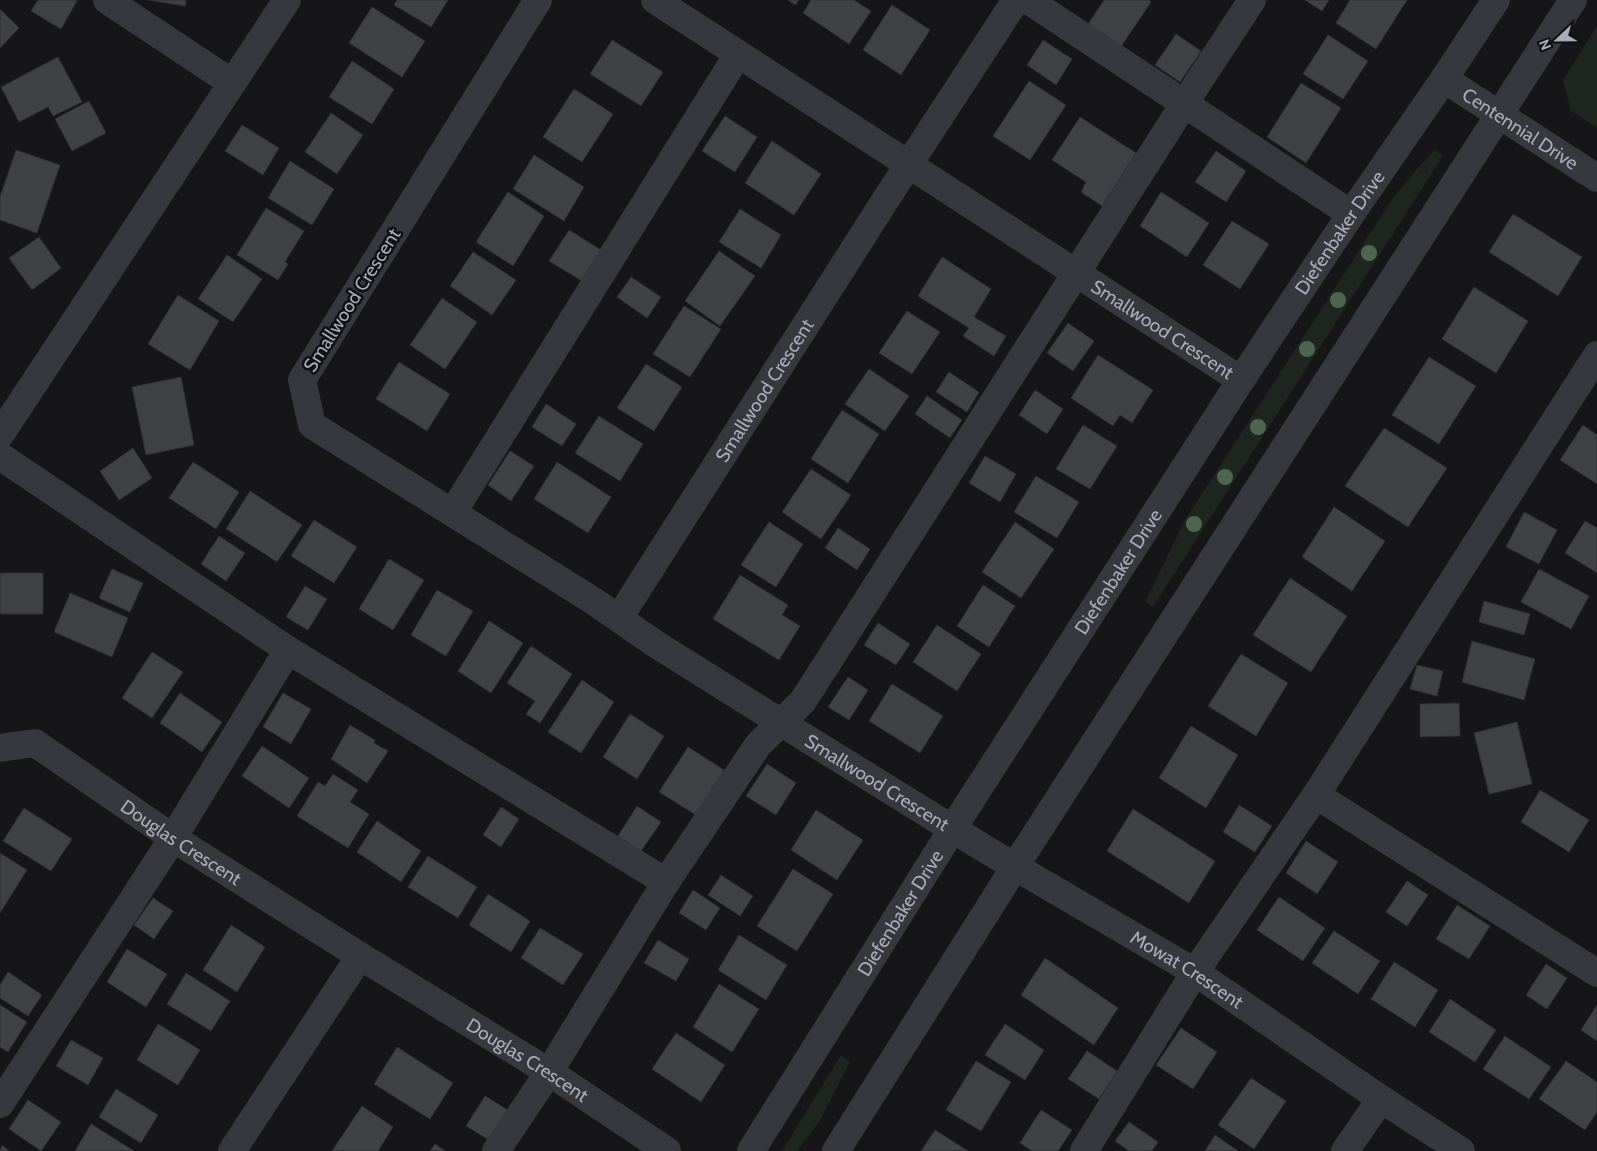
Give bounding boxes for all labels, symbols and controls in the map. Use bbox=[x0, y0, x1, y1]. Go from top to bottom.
north arrow bbox=[1532, 15, 1582, 65]
text: N bbox=[1535, 37, 1555, 53]
street label: Centennial Drive bbox=[1458, 83, 1583, 175]
street label: Diefenbaker Drive bbox=[1290, 166, 1389, 299]
street label: Smallwood Crescent bbox=[299, 223, 406, 376]
street label: Smallwood Crescent bbox=[1087, 275, 1239, 384]
street label: Smallwood Crescent bbox=[710, 314, 819, 466]
street label: Diefenbaker Drive bbox=[1069, 504, 1167, 638]
street label: Smallwood Crescent bbox=[801, 729, 954, 836]
street label: Douglas Crescent bbox=[117, 794, 246, 890]
street label: Diefenbaker Drive bbox=[852, 845, 948, 980]
street label: Mowat Crescent bbox=[1126, 925, 1248, 1014]
street label: Douglas Crescent bbox=[462, 1013, 593, 1107]

